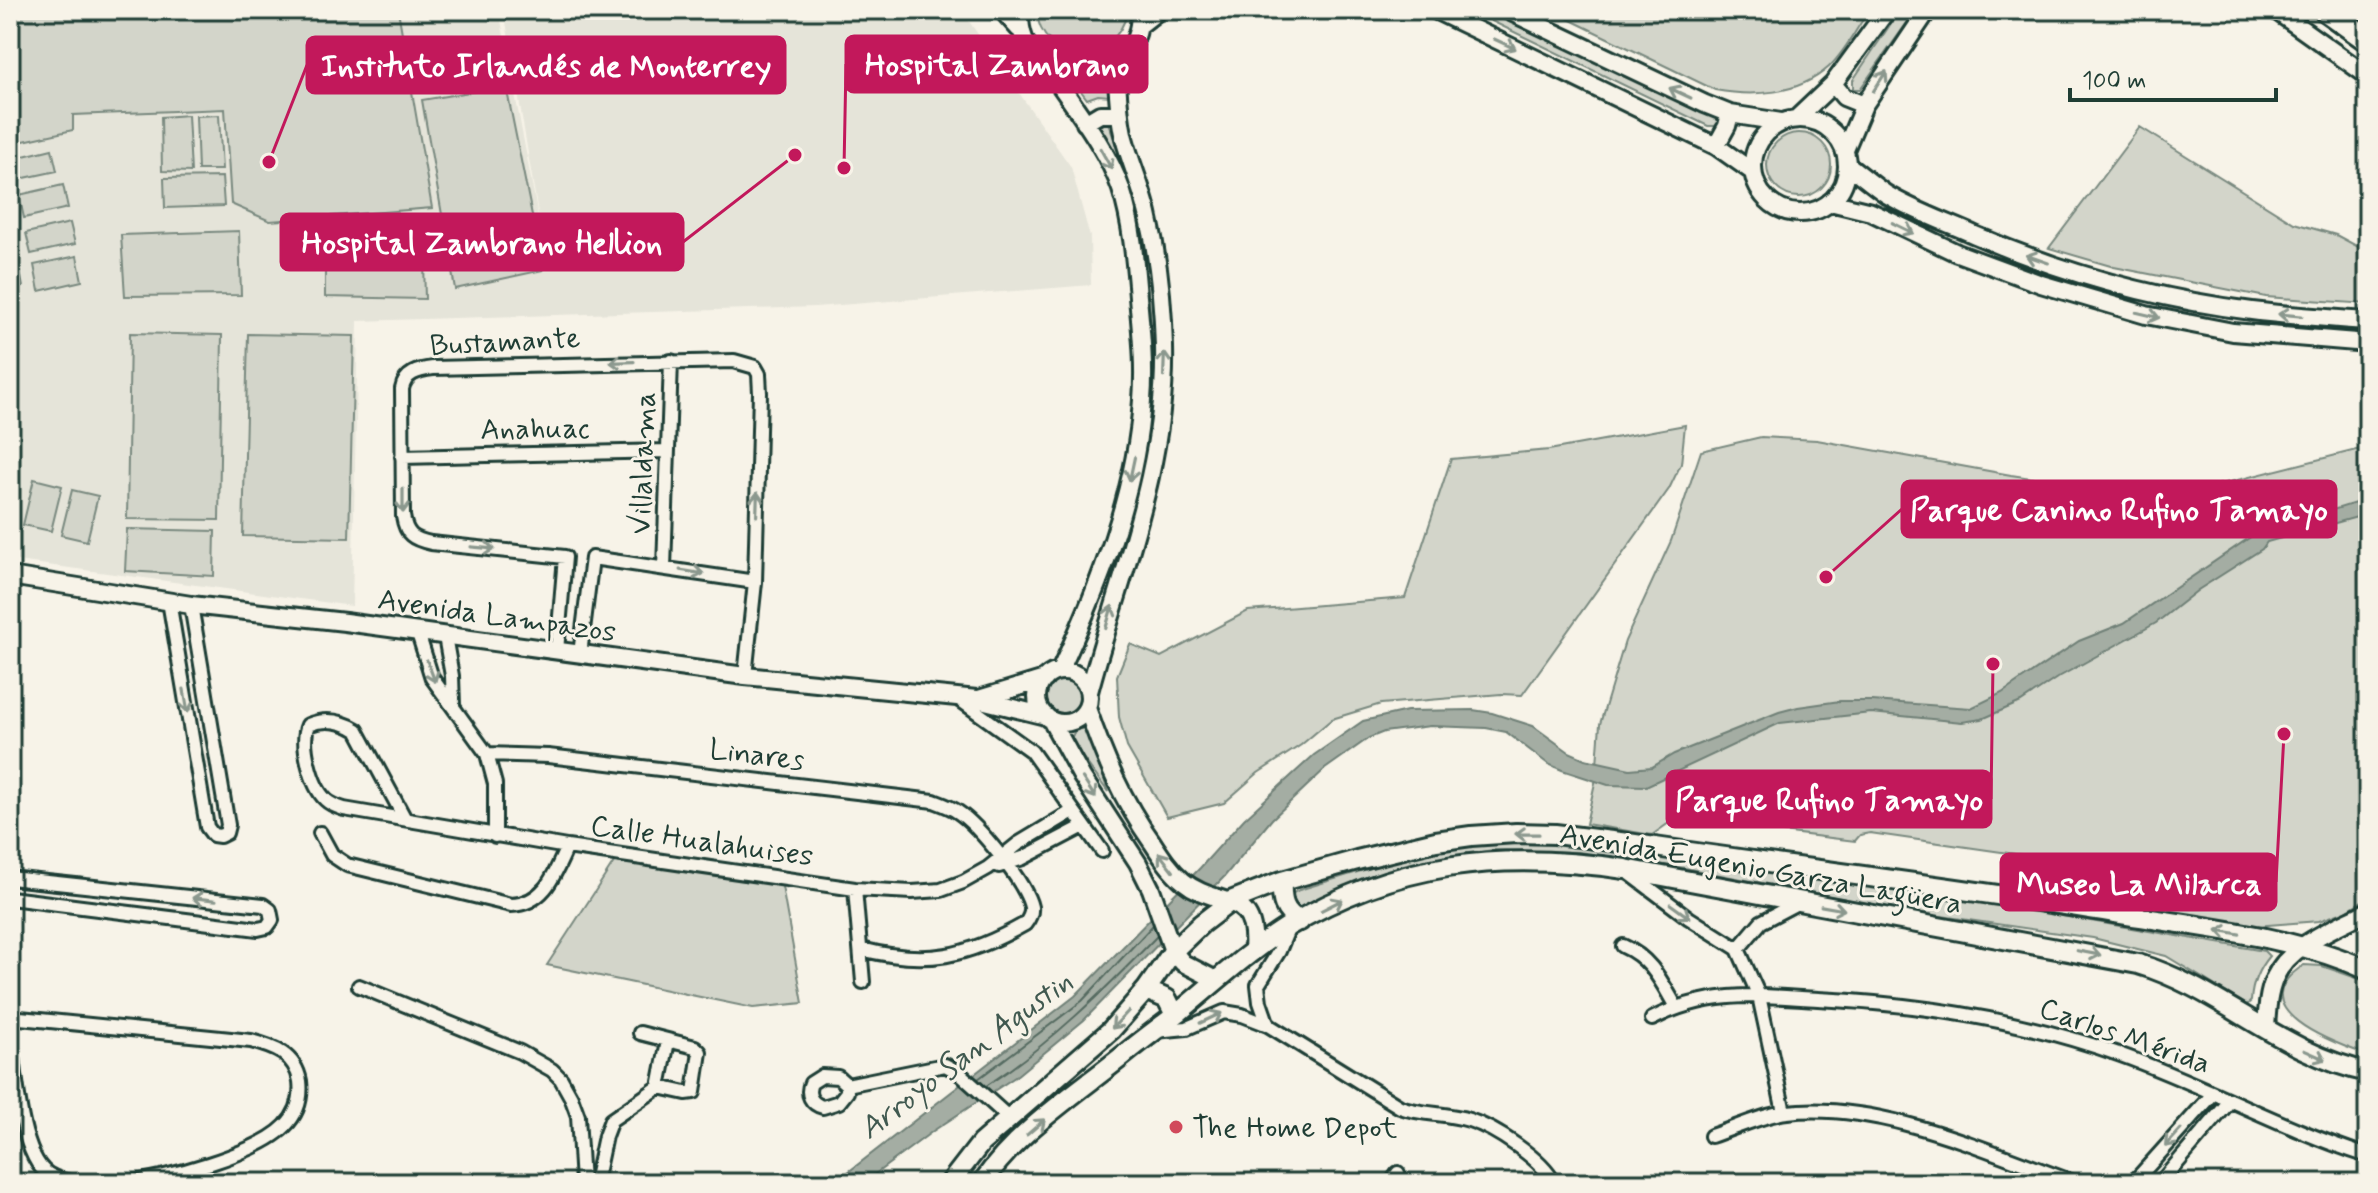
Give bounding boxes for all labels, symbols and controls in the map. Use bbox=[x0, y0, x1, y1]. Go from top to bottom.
callout: Hospital Zambrano bbox=[846, 36, 1147, 92]
one-way arrow bbox=[1493, 36, 1517, 52]
callout: Instituto Irlandés de Monterrey bbox=[307, 37, 785, 93]
text: Hospital Zambrano bbox=[865, 45, 1129, 87]
text: Instituto Irlandés de Monterrey bbox=[321, 46, 771, 88]
scale bar bbox=[2070, 52, 2276, 102]
text: 100 m bbox=[2082, 66, 2146, 97]
one-way arrow bbox=[1871, 70, 1888, 92]
one-way arrow bbox=[1668, 85, 1692, 100]
one-way arrow bbox=[1098, 147, 1114, 170]
callout: Hospital Zambrano Hellion bbox=[281, 214, 683, 270]
one-way arrow bbox=[1891, 221, 1915, 236]
text: Hospital Zambrano Hellion bbox=[302, 223, 663, 265]
one-way arrow bbox=[2025, 251, 2050, 266]
one-way arrow bbox=[2277, 307, 2304, 322]
one-way arrow bbox=[2134, 308, 2160, 323]
street label: Bustamante bbox=[429, 319, 581, 366]
one-way arrow bbox=[1156, 351, 1171, 378]
one-way arrow bbox=[609, 355, 636, 370]
street label: Villaldama bbox=[622, 391, 665, 535]
street label: Anahuac bbox=[480, 409, 590, 450]
one-way arrow bbox=[1124, 455, 1139, 481]
callout: Parque Canino Rufino Tamayo bbox=[1902, 481, 2336, 537]
one-way arrow bbox=[395, 487, 411, 514]
text: Parque Canino Rufino Tamayo bbox=[1910, 490, 2328, 533]
one-way arrow bbox=[749, 491, 765, 518]
one-way arrow bbox=[469, 541, 496, 556]
one-way arrow bbox=[679, 565, 704, 580]
street label: Avenida Lampazos bbox=[375, 580, 618, 653]
one-way arrow bbox=[1102, 604, 1117, 630]
one-way arrow bbox=[425, 658, 439, 683]
one-way arrow bbox=[179, 688, 194, 713]
street label: Linares bbox=[707, 730, 807, 781]
callout: Parque Rufino Tamayo bbox=[1667, 771, 1991, 827]
one-way arrow bbox=[1081, 777, 1097, 799]
text: Parque Rufino Tamayo bbox=[1675, 780, 1983, 823]
street label: Calle Hualahuises bbox=[588, 807, 816, 876]
street label: Avenida Eugenio Garza Lagüera bbox=[1556, 815, 1965, 927]
one-way arrow bbox=[1514, 826, 1541, 841]
one-way arrow bbox=[1157, 852, 1174, 873]
callout: Museo La Milarca bbox=[2001, 854, 2276, 910]
text: Museo La Milarca bbox=[2016, 864, 2262, 906]
one-way arrow bbox=[191, 891, 218, 906]
one-way arrow bbox=[1320, 896, 1344, 912]
one-way arrow bbox=[1669, 902, 1690, 919]
one-way arrow bbox=[1820, 902, 1845, 917]
one-way arrow bbox=[2216, 923, 2241, 938]
one-way arrow bbox=[2076, 947, 2101, 962]
water label: Arroyo San Agustin bbox=[851, 961, 1082, 1150]
street label: Carlos Mérida bbox=[2034, 989, 2215, 1084]
one-way arrow bbox=[1112, 1009, 1130, 1029]
one-way arrow bbox=[1198, 1010, 1223, 1025]
one-way arrow bbox=[2303, 1048, 2327, 1063]
place label: The Home Depot bbox=[1192, 1109, 1398, 1148]
one-way arrow bbox=[1025, 1118, 1045, 1136]
marker: The Home Depot bbox=[1167, 1118, 1185, 1136]
one-way arrow bbox=[2164, 1128, 2182, 1148]

